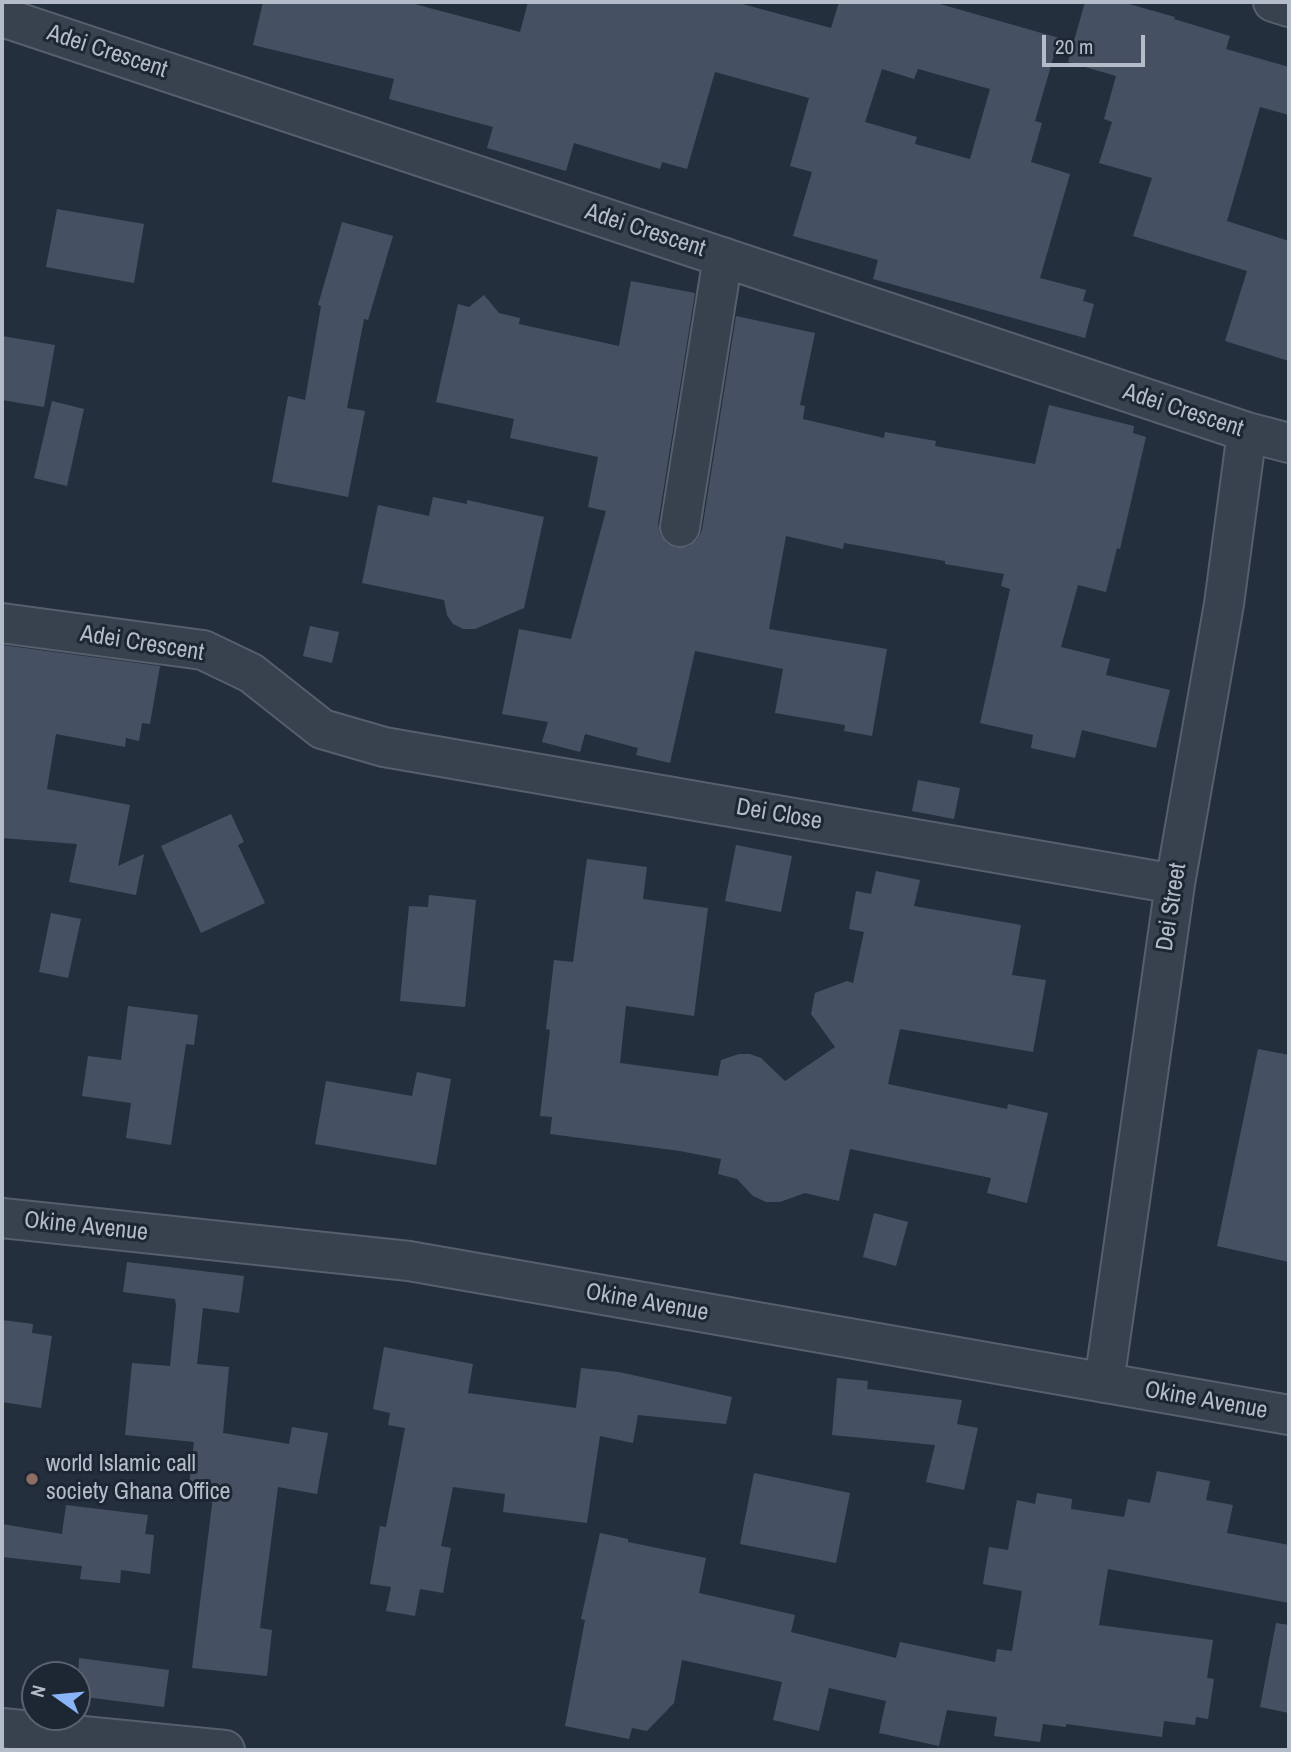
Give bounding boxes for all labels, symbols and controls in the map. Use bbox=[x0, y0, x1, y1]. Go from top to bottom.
street label: Adei Crescent bbox=[43, 19, 171, 85]
scale bar bbox=[1046, 21, 1149, 65]
text: 20 m bbox=[1055, 32, 1093, 61]
street label: Adei Crescent bbox=[581, 198, 709, 264]
street label: Adei Crescent bbox=[1119, 378, 1247, 444]
street label: Adei Crescent bbox=[78, 620, 206, 668]
street label: Dei Close bbox=[734, 793, 824, 837]
street label: Dei Street bbox=[1151, 861, 1193, 953]
street label: Okine Avenue bbox=[23, 1206, 149, 1248]
street label: Okine Avenue bbox=[583, 1278, 711, 1328]
street label: Okine Avenue bbox=[1142, 1376, 1270, 1426]
place label: world Islamic call society Ghana Office bbox=[46, 1451, 231, 1507]
marker: world Islamic call society Ghana Office bbox=[24, 1471, 40, 1487]
north arrow bbox=[21, 1661, 91, 1731]
text: N bbox=[24, 1682, 52, 1700]

